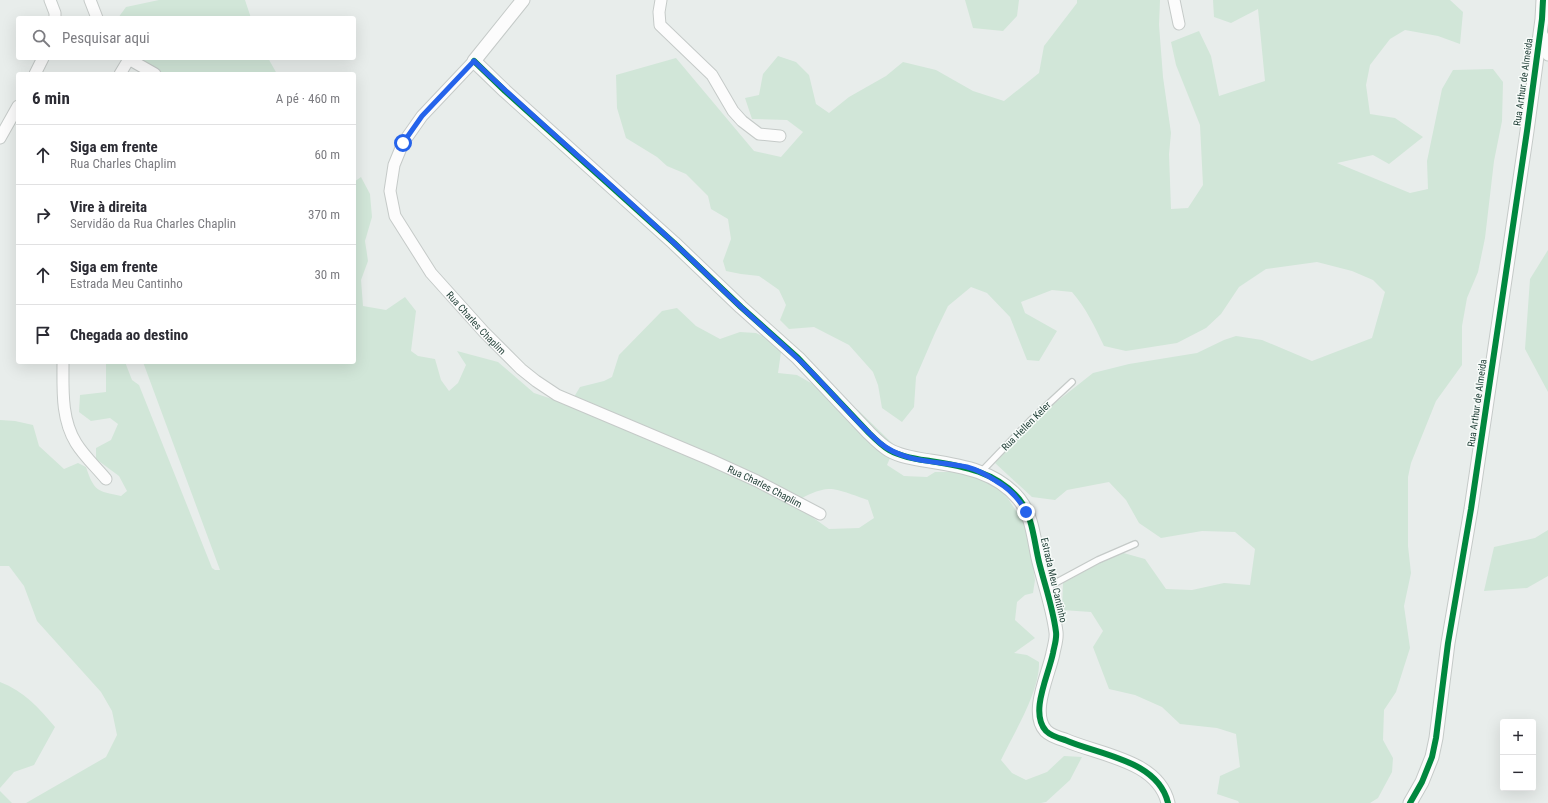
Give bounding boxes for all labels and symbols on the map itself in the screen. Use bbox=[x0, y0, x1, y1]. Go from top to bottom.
street label: Rua Arthur de Almeida bbox=[1511, 37, 1535, 127]
route start bbox=[394, 134, 412, 152]
street label: Rua Charles Chaplim bbox=[445, 289, 508, 356]
street label: Rua Arthur de Almeida bbox=[1465, 358, 1489, 448]
street label: Rua Hellen Keler bbox=[999, 399, 1053, 453]
street label: Rua Charles Chaplim bbox=[726, 463, 804, 509]
route end bbox=[1017, 503, 1035, 521]
street label: Estrada Meu Cantinho bbox=[1039, 536, 1069, 624]

